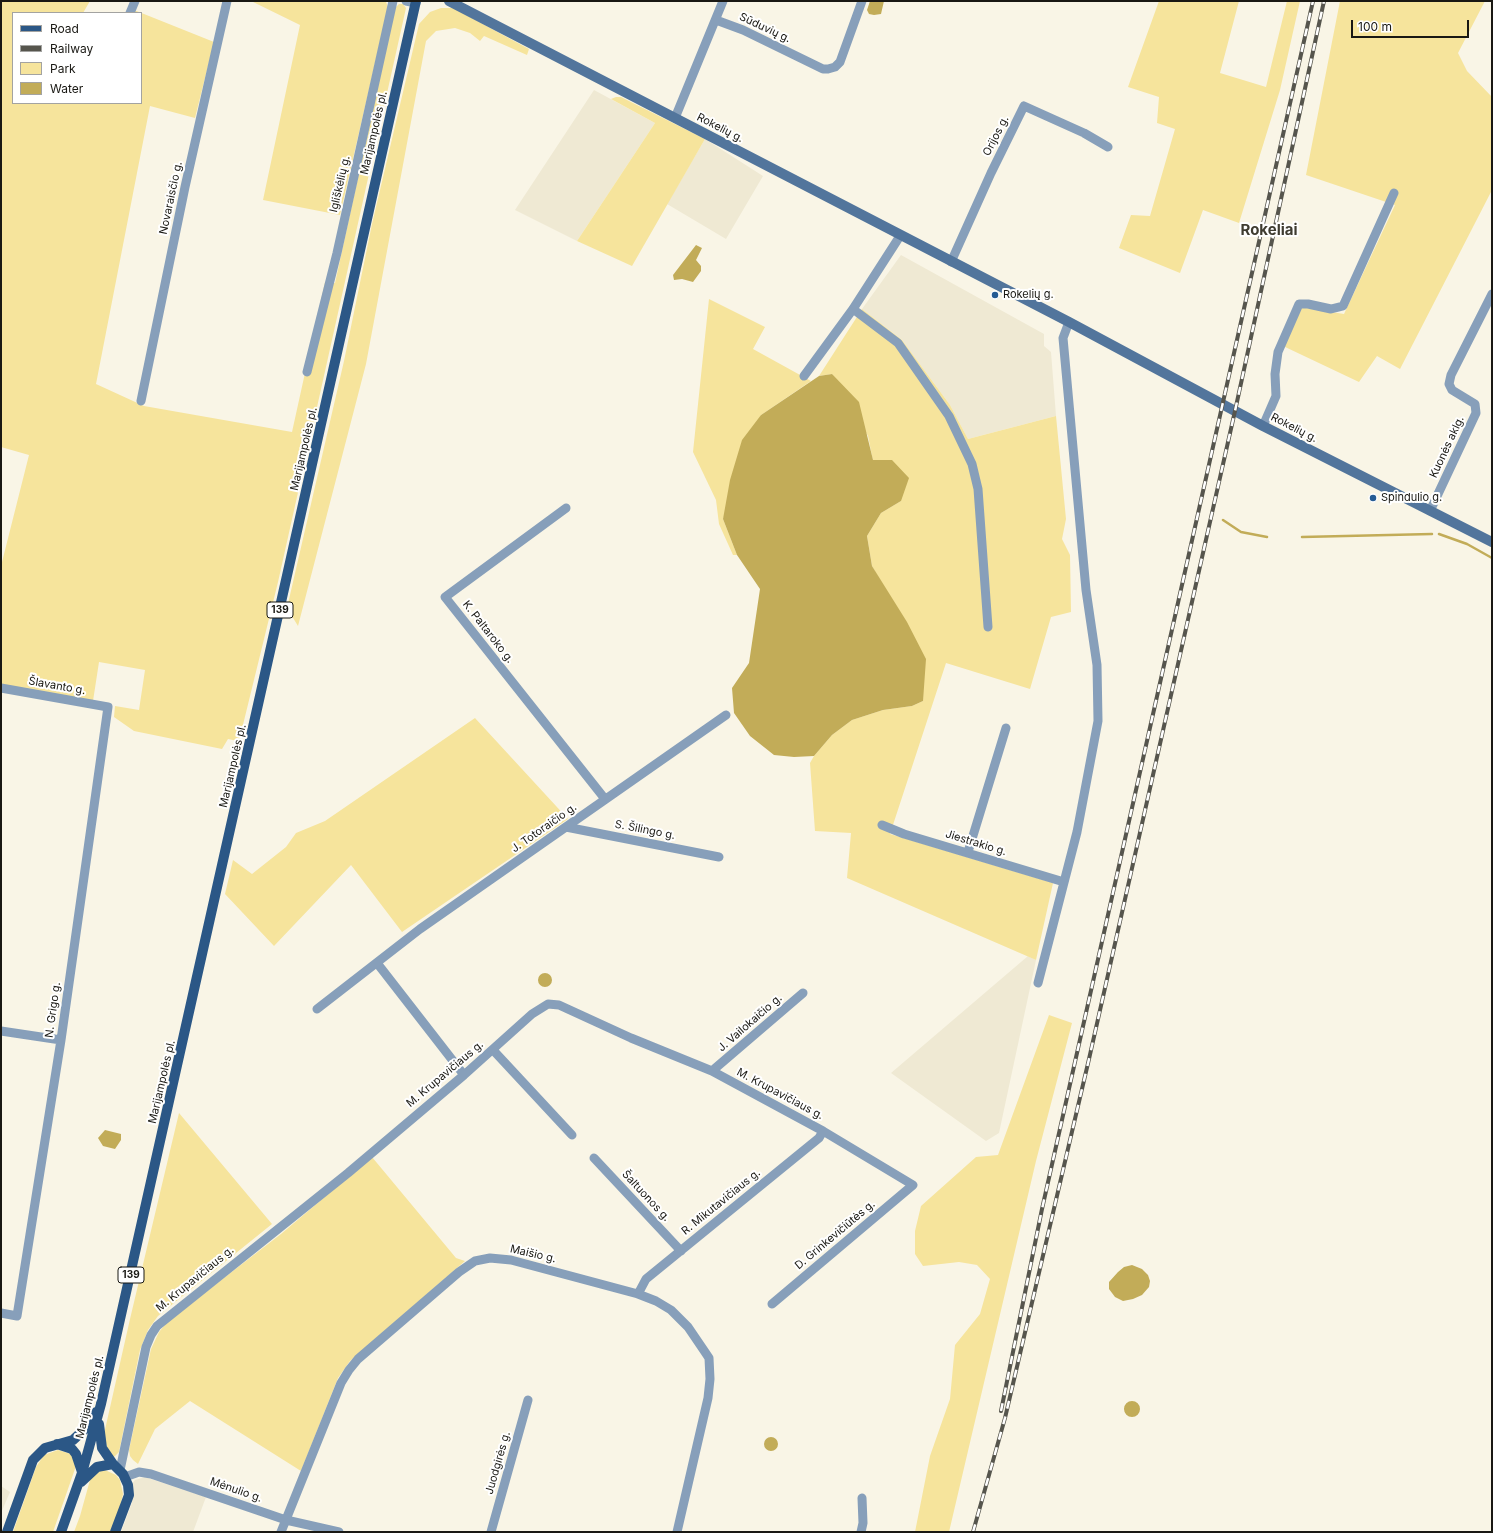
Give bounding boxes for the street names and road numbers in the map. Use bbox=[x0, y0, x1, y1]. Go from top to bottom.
street label: Sūduvių g. bbox=[737, 10, 793, 46]
street label: Marijampolės pl. bbox=[358, 90, 390, 176]
street label: Rokelių g. bbox=[694, 111, 746, 145]
street label: Orijos g. bbox=[980, 114, 1012, 158]
street label: Igliškėlių g. bbox=[327, 154, 353, 214]
street label: Novaraisčio g. bbox=[157, 160, 185, 236]
street label: Marijampolės pl. bbox=[288, 406, 320, 492]
street label: Rokelių g. bbox=[1268, 411, 1320, 445]
street label: Kuonės aklg. bbox=[1427, 414, 1467, 480]
street label: K. Paltaroko g. bbox=[460, 598, 516, 666]
road number: 139 bbox=[267, 602, 293, 618]
street label: Šlavanto g. bbox=[27, 674, 87, 698]
street label: Marijampolės pl. bbox=[217, 723, 249, 809]
street label: J. Totoraičio g. bbox=[509, 801, 579, 855]
street label: S. Šilingo g. bbox=[614, 818, 676, 842]
street label: Jiestrakio g. bbox=[944, 827, 1008, 859]
street label: N. Grigo g. bbox=[43, 981, 63, 1039]
street label: J. Vailokaičio g. bbox=[715, 992, 785, 1054]
street label: M. Krupavičiaus g. bbox=[404, 1038, 486, 1110]
street label: Marijampolės pl. bbox=[146, 1039, 178, 1125]
street label: M. Krupavičiaus g. bbox=[734, 1066, 826, 1122]
street label: R. Mikutavičiaus g. bbox=[679, 1166, 763, 1238]
street label: Šaltuonos g. bbox=[619, 1168, 673, 1224]
street label: D. Grinkevičiūtės g. bbox=[792, 1198, 878, 1272]
street label: Maišio g. bbox=[509, 1242, 557, 1266]
street label: M. Krupavičiaus g. bbox=[153, 1244, 237, 1314]
road number: 139 bbox=[118, 1267, 144, 1283]
street label: Marijampolės pl. bbox=[73, 1354, 107, 1440]
street label: Juodgirės g. bbox=[483, 1430, 513, 1496]
street label: Mėnulio g. bbox=[208, 1475, 264, 1505]

